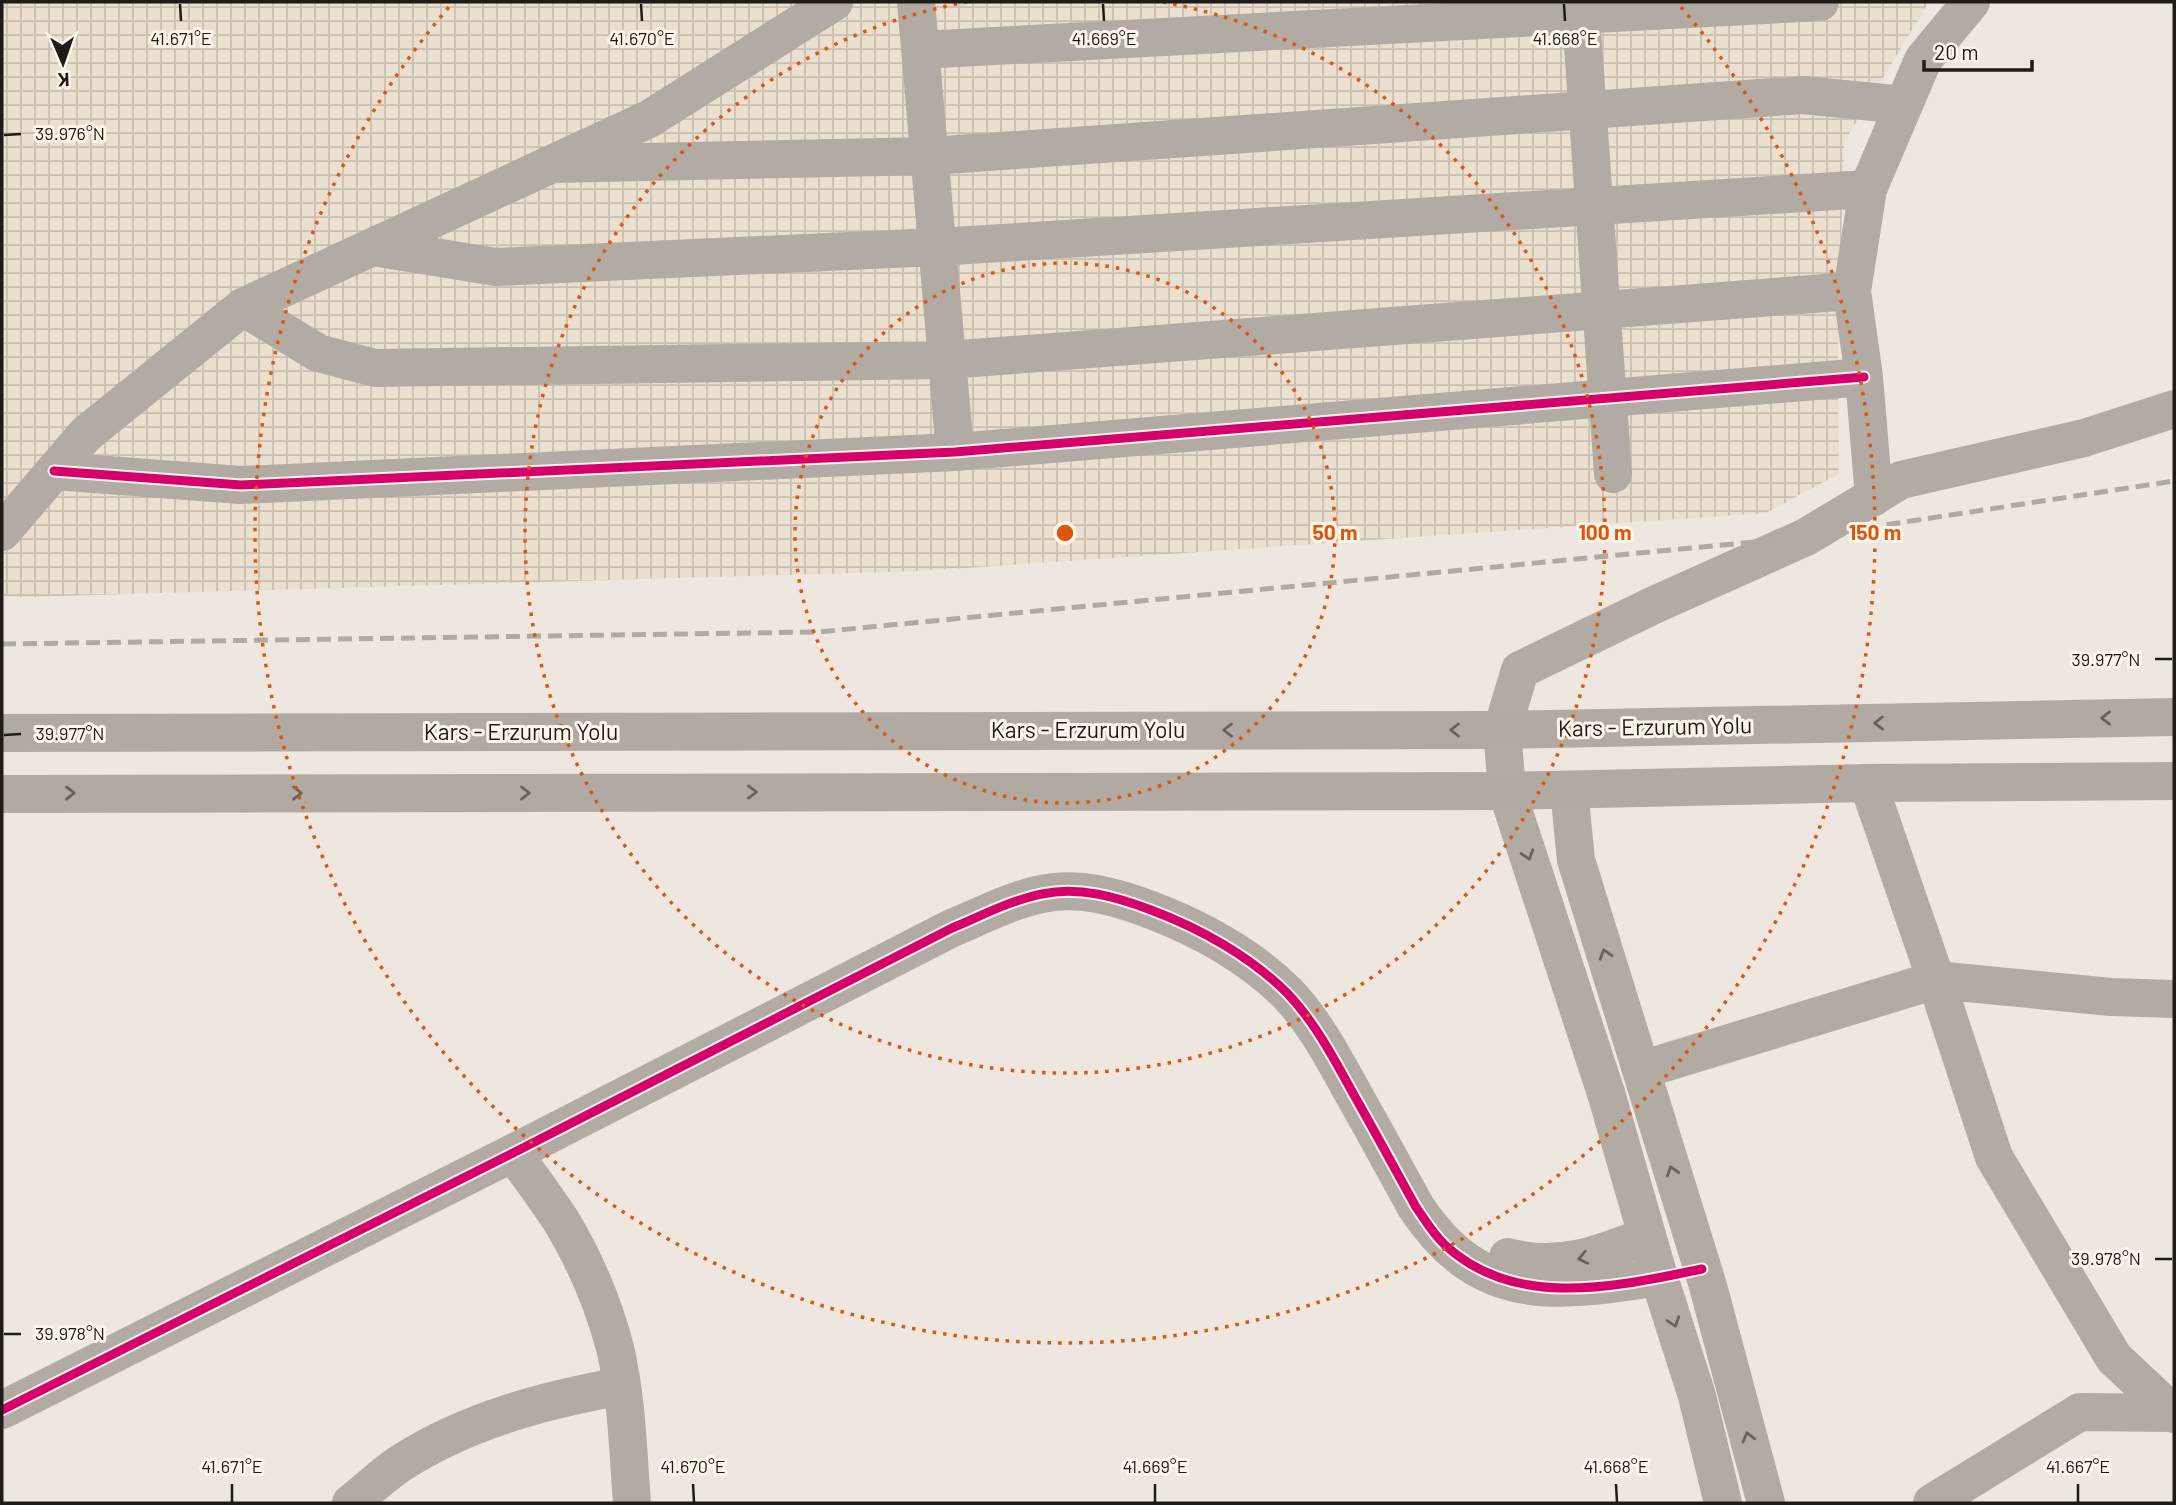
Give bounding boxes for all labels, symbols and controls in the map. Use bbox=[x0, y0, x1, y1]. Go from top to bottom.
text: 41.671°E bbox=[150, 27, 212, 49]
text: 41.670°E bbox=[609, 27, 675, 49]
text: 41.669°E bbox=[1071, 27, 1137, 49]
text: 41.668°E bbox=[1532, 27, 1598, 49]
north arrow bbox=[28, 28, 98, 98]
scale bar bbox=[1924, 28, 2032, 72]
text: 20 m bbox=[1934, 39, 1979, 64]
text: K bbox=[57, 69, 70, 92]
text: 39.976°N bbox=[35, 122, 105, 144]
text: 50 m bbox=[1312, 519, 1358, 544]
text: 100 m bbox=[1578, 519, 1632, 544]
text: 150 m bbox=[1849, 519, 1901, 544]
centre of rings bbox=[1053, 521, 1077, 545]
text: 39.977°N bbox=[2071, 648, 2141, 670]
street label: Kars - Erzurum Yolu bbox=[1558, 710, 1752, 742]
one-way arrow bbox=[2100, 711, 2111, 726]
street label: Kars - Erzurum Yolu bbox=[991, 715, 1185, 743]
one-way arrow bbox=[1873, 715, 1884, 730]
street label: Kars - Erzurum Yolu bbox=[424, 717, 618, 745]
text: 39.977°N bbox=[35, 722, 105, 744]
one-way arrow bbox=[1222, 722, 1232, 738]
one-way arrow bbox=[1449, 722, 1460, 738]
one-way arrow bbox=[748, 784, 758, 800]
one-way arrow bbox=[293, 785, 303, 801]
one-way arrow bbox=[520, 785, 531, 801]
one-way arrow bbox=[65, 786, 76, 801]
one-way arrow bbox=[1520, 849, 1534, 861]
one-way arrow bbox=[1599, 948, 1614, 960]
one-way arrow bbox=[1666, 1166, 1681, 1178]
text: 39.978°N bbox=[2071, 1247, 2141, 1269]
one-way arrow bbox=[1577, 1249, 1589, 1264]
one-way arrow bbox=[1665, 1316, 1680, 1328]
text: 39.978°N bbox=[35, 1322, 105, 1344]
one-way arrow bbox=[1742, 1431, 1756, 1443]
text: 41.671°E bbox=[201, 1455, 263, 1477]
text: 41.670°E bbox=[660, 1455, 726, 1477]
text: 41.669°E bbox=[1122, 1455, 1188, 1477]
text: 41.668°E bbox=[1583, 1455, 1649, 1477]
text: 41.667°E bbox=[2046, 1455, 2110, 1477]

